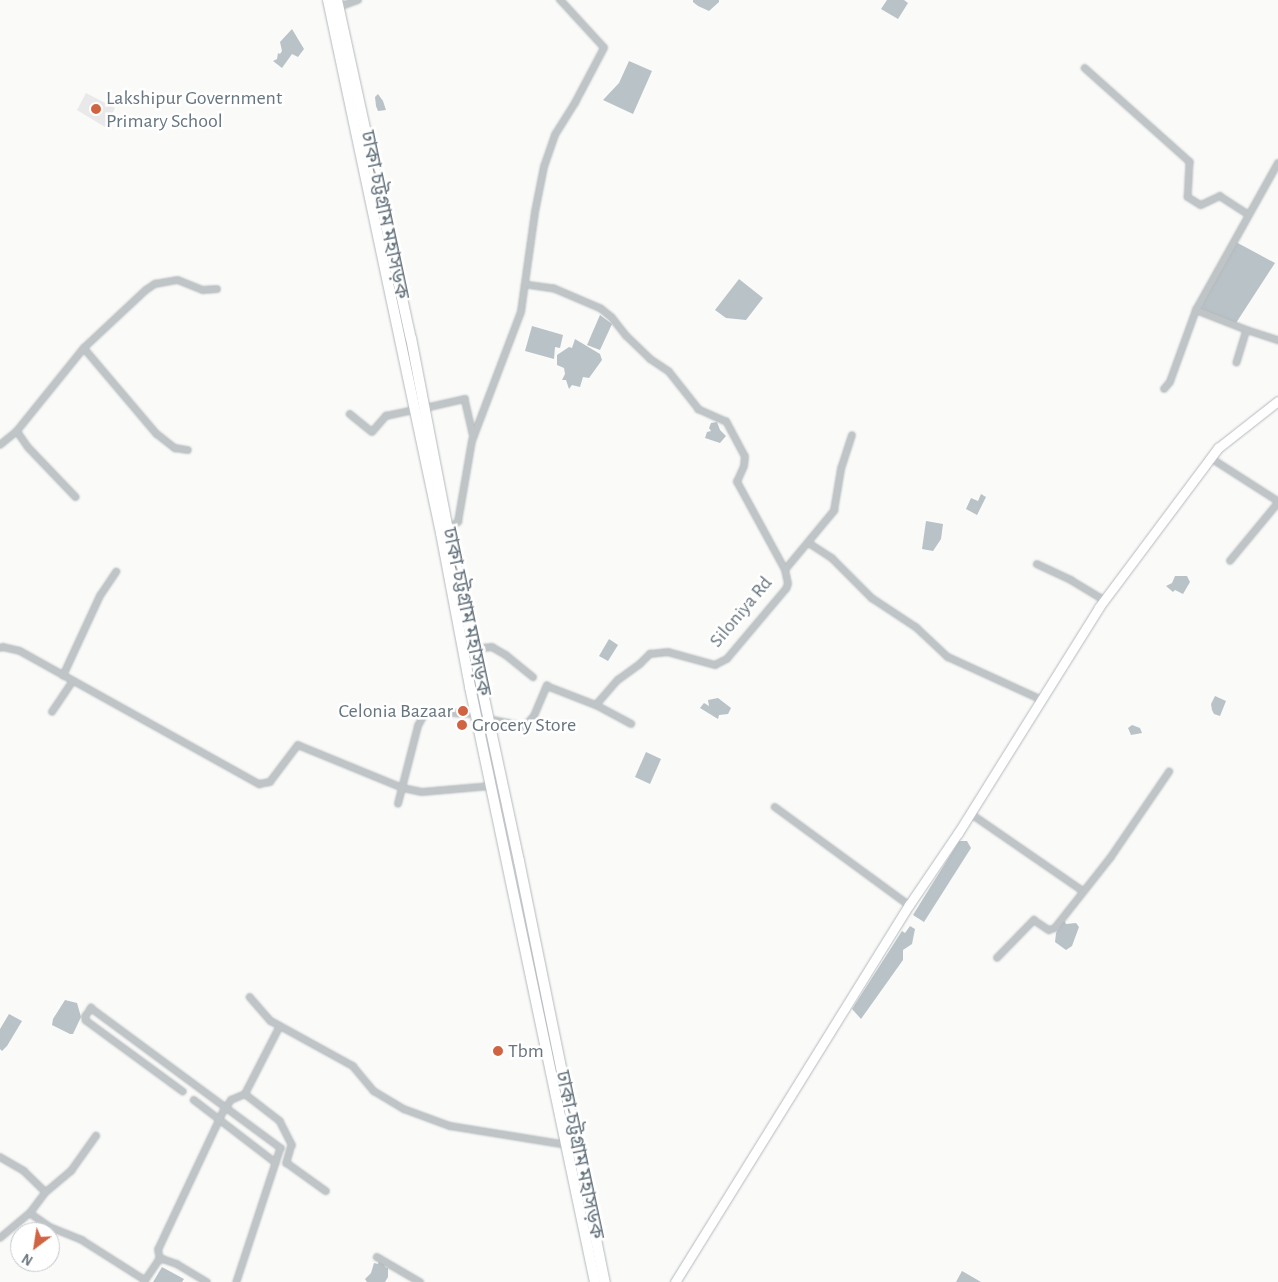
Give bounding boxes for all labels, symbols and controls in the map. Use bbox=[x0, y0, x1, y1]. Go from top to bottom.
place label: Lakshipur Government Primary School bbox=[106, 86, 282, 133]
marker: Lakshipur Government Primary School bbox=[90, 103, 102, 115]
street label: ঢাকা-চট্টগ্রাম মহাসড়ক bbox=[354, 129, 414, 301]
street label: ঢাকা-চট্টগ্রাম মহাসড়ক bbox=[436, 526, 496, 698]
street label: Siloniya Rd bbox=[704, 572, 778, 652]
place label: Celonia Bazaar bbox=[339, 699, 453, 723]
marker: Celonia Bazaar bbox=[457, 705, 469, 717]
place label: Grocery Store bbox=[472, 713, 576, 737]
marker: Grocery Store bbox=[456, 719, 468, 731]
place label: Tbm bbox=[508, 1039, 544, 1063]
marker: Tbm bbox=[492, 1045, 504, 1057]
street label: ঢাকা-চট্টগ্রাম মহাসড়ক bbox=[549, 1069, 609, 1241]
north arrow bbox=[10, 1222, 60, 1272]
text: N bbox=[20, 1250, 36, 1268]

